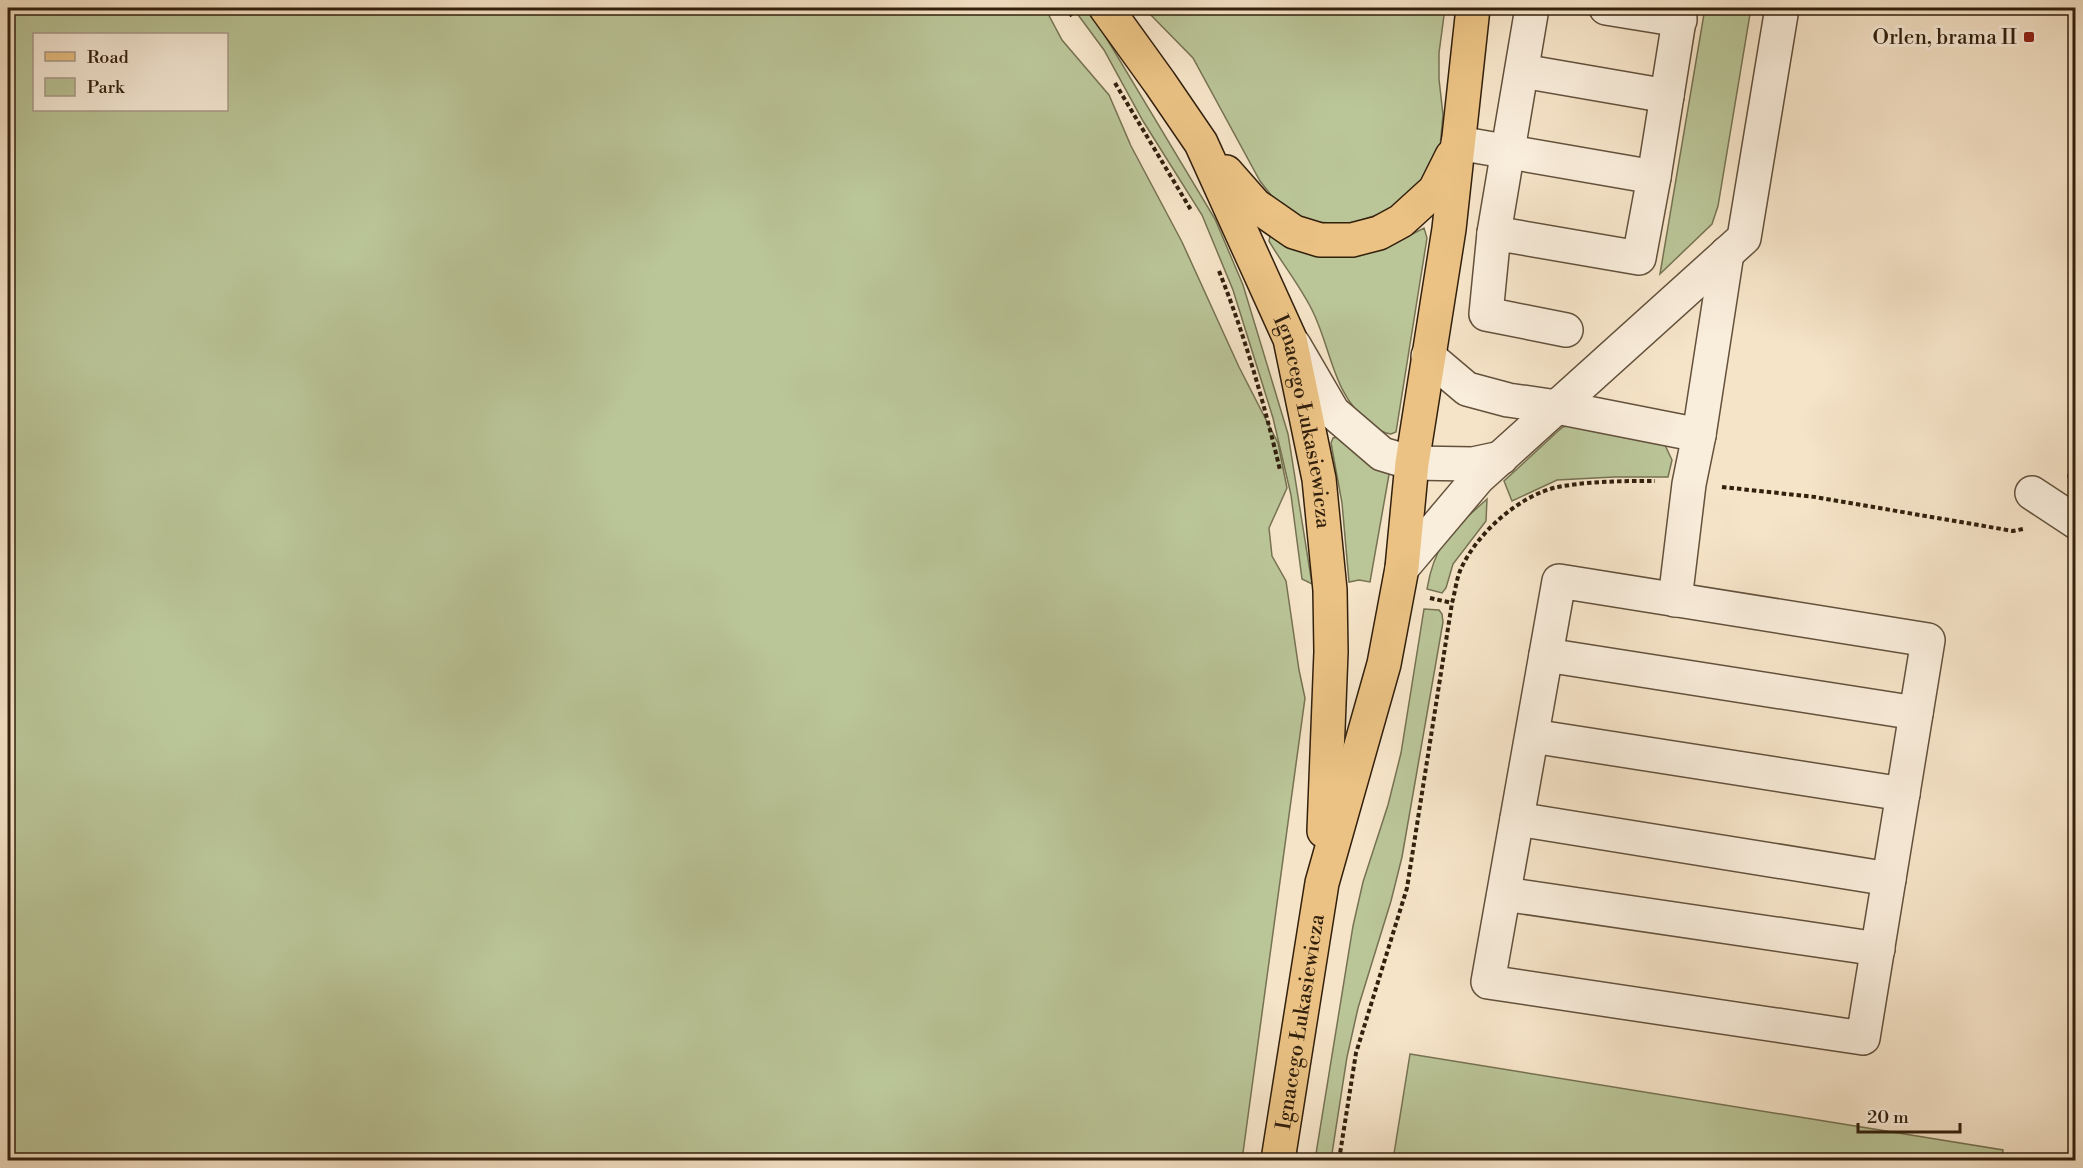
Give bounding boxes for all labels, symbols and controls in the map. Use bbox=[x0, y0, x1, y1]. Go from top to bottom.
place label: Orlen, brama II bbox=[1872, 25, 2017, 51]
marker: Orlen, brama II bbox=[2022, 30, 2036, 44]
legend bbox=[33, 33, 228, 111]
text: Road bbox=[87, 46, 130, 69]
text: Park bbox=[87, 76, 126, 99]
street label: Ignacego Łukasiewicza bbox=[1267, 311, 1336, 530]
street label: Ignacego Łukasiewicza bbox=[1271, 912, 1331, 1132]
scale bar bbox=[1858, 1096, 1960, 1134]
text: 20 m bbox=[1867, 1106, 1909, 1129]

